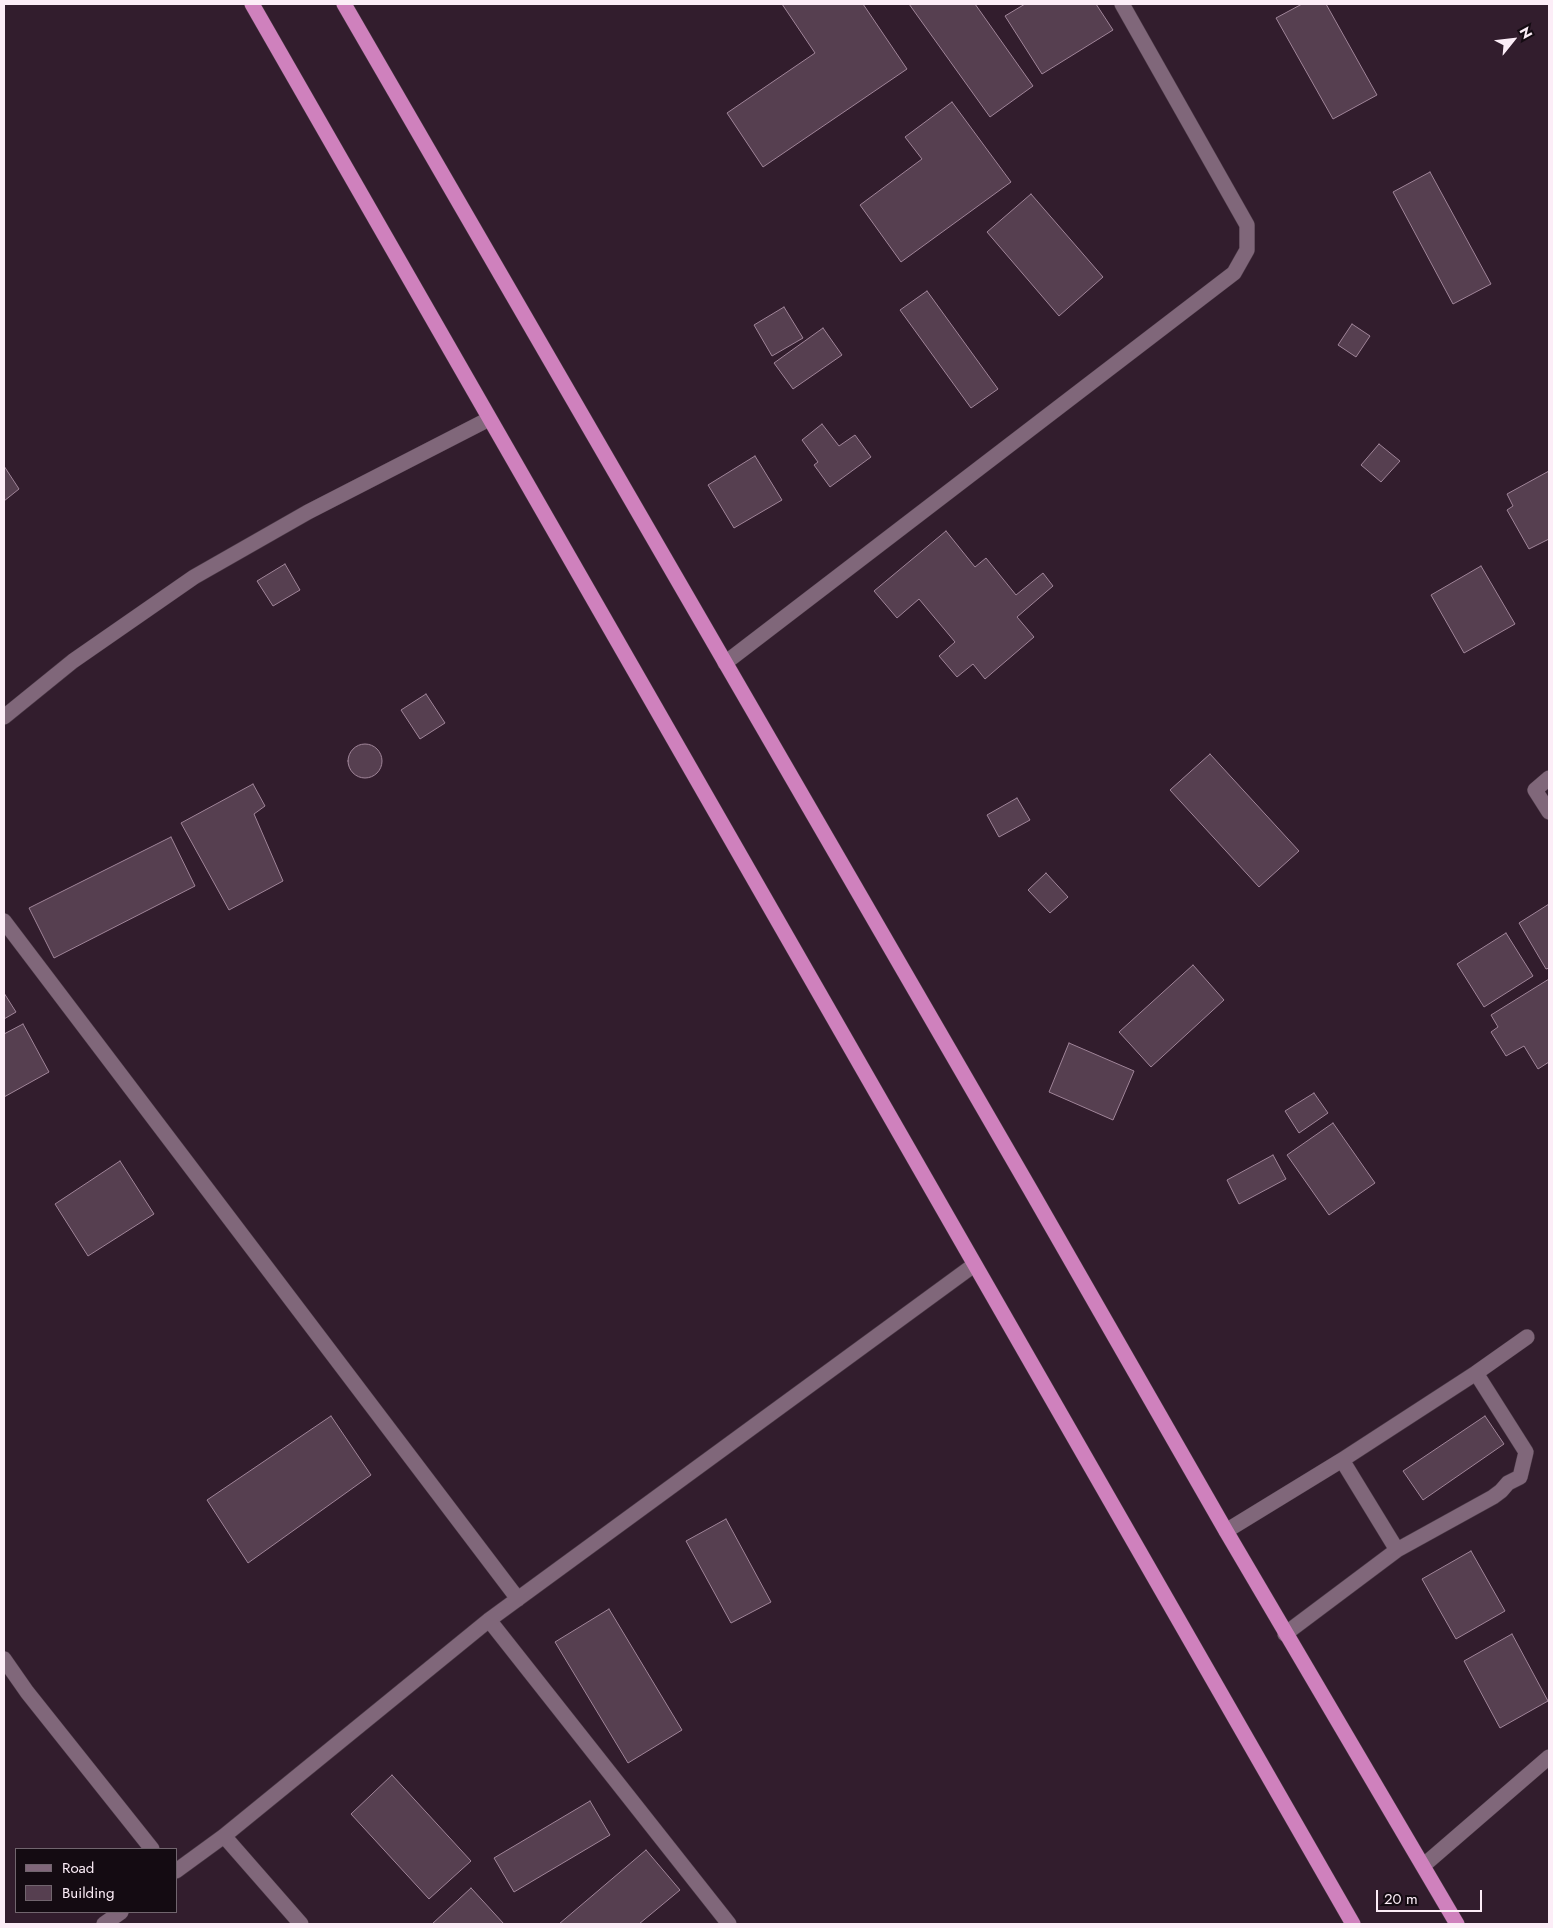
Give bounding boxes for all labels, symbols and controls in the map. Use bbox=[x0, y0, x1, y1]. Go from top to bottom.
north arrow bbox=[1488, 15, 1538, 65]
text: N bbox=[1515, 23, 1538, 42]
legend bbox=[15, 1848, 178, 1913]
text: Road bbox=[62, 1857, 94, 1879]
scale bar bbox=[1378, 1880, 1484, 1912]
text: Building bbox=[62, 1882, 114, 1904]
text: 20 m bbox=[1384, 1888, 1418, 1910]

